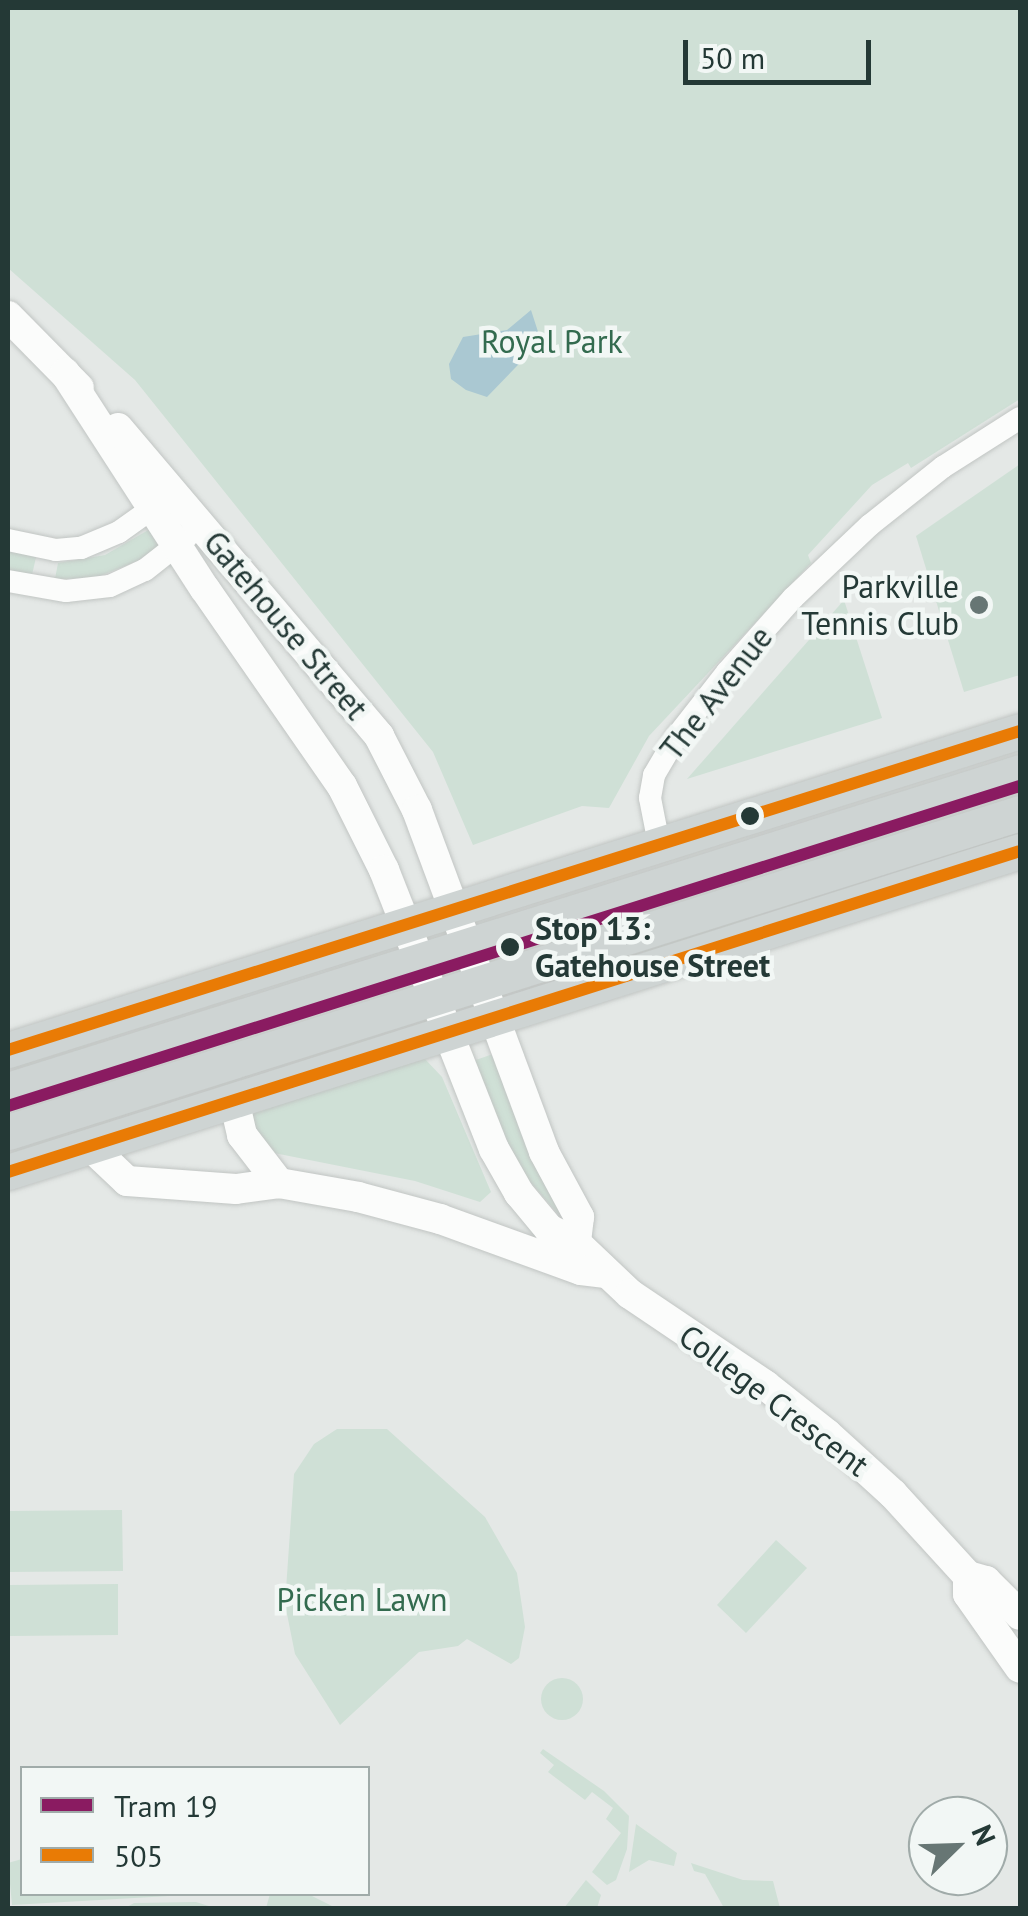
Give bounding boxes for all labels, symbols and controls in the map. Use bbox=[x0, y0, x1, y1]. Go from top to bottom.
scale bar bbox=[688, 20, 876, 82]
text: 50 m bbox=[700, 38, 765, 77]
park label: Royal Park bbox=[481, 322, 623, 360]
street label: Gatehouse Street bbox=[196, 523, 376, 727]
place label: Parkville Tennis Club bbox=[801, 568, 959, 643]
marker: Parkville Tennis Club bbox=[968, 594, 990, 616]
street label: The Avenue bbox=[652, 618, 780, 768]
unlabelled marker bbox=[740, 806, 760, 826]
place label: Stop 13: Gatehouse Street bbox=[535, 910, 770, 985]
marker: Stop 13: Gatehouse Street bbox=[494, 931, 526, 963]
street label: College Crescent bbox=[672, 1316, 876, 1484]
park label: Picken Lawn bbox=[277, 1580, 447, 1618]
legend bbox=[20, 1766, 370, 1896]
text: Tram 19 bbox=[114, 1786, 218, 1825]
north arrow bbox=[908, 1796, 1008, 1896]
text: N bbox=[964, 1819, 1005, 1851]
text: 505 bbox=[114, 1836, 163, 1875]

